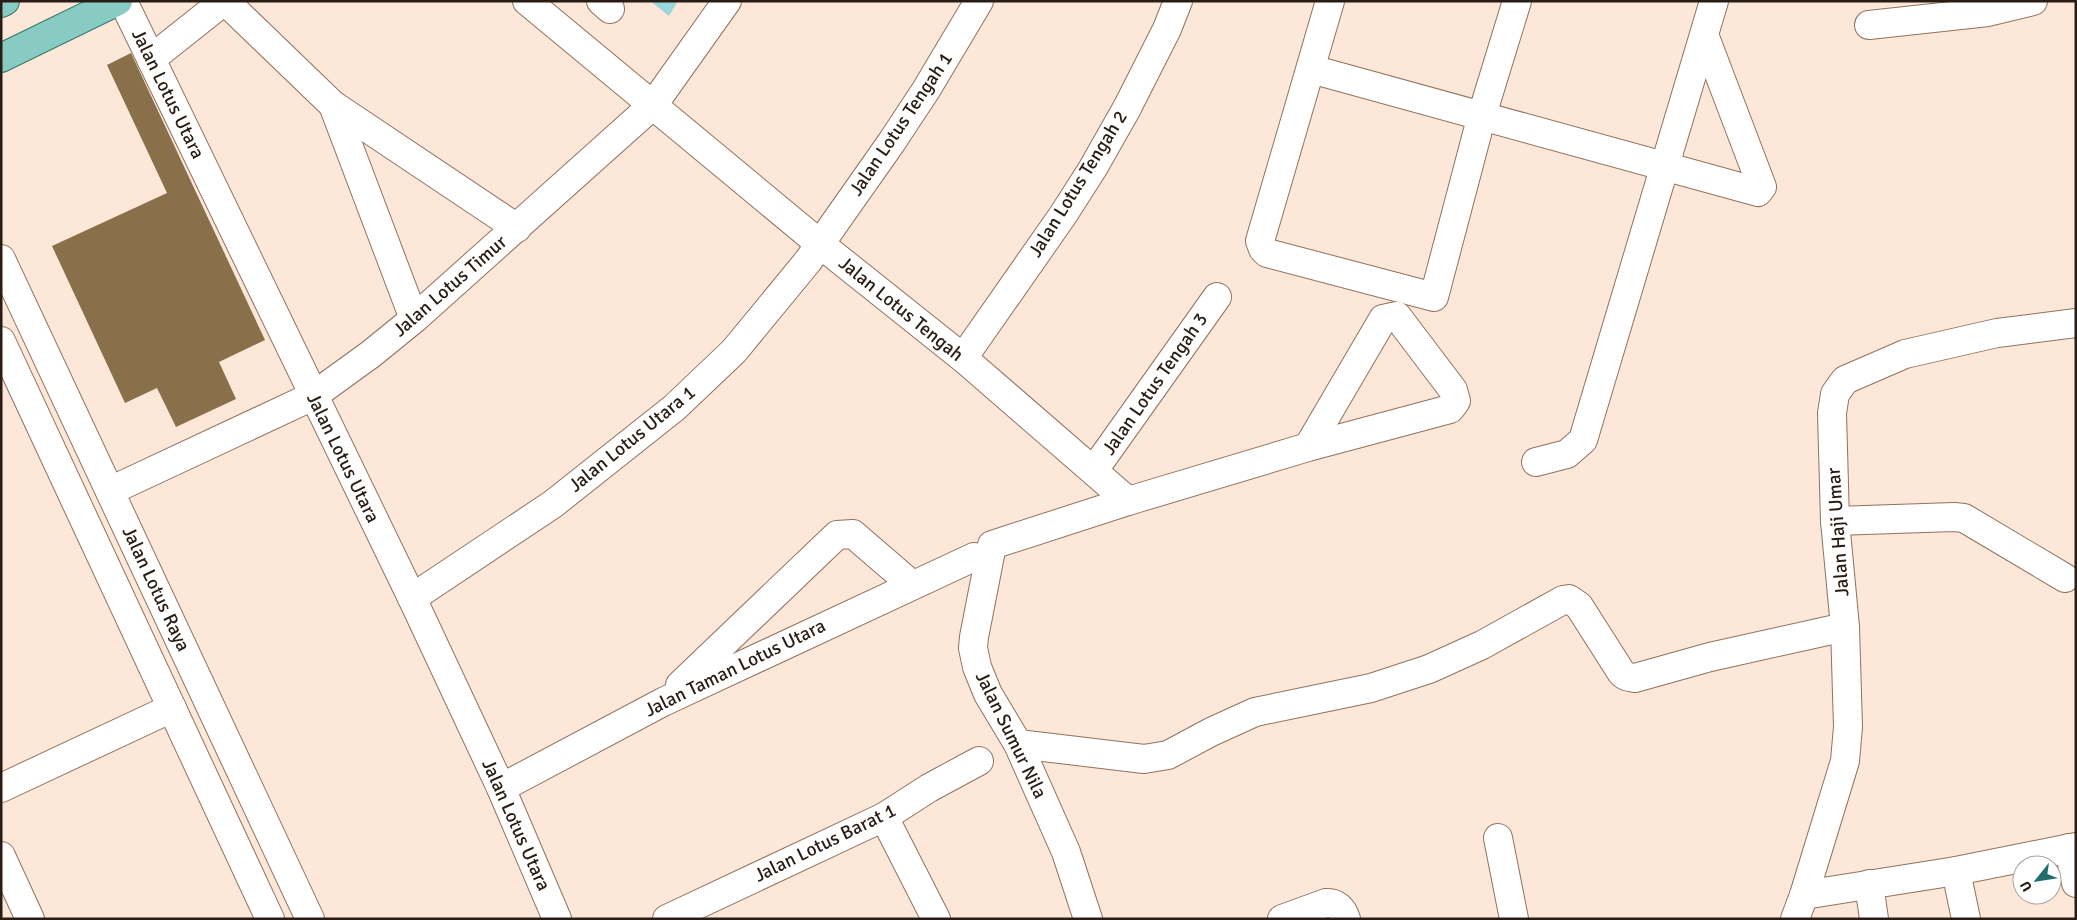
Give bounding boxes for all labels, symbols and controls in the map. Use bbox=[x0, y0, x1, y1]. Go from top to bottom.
street label: Jalan Lotus Utara bbox=[126, 25, 210, 163]
street label: Jalan Lotus Tengah 1 bbox=[844, 48, 958, 200]
street label: Jalan Lotus Tengah 2 bbox=[1023, 106, 1133, 262]
street label: Jalan Lotus Timur bbox=[388, 230, 512, 342]
street label: Jalan Lotus Tengah bbox=[834, 251, 968, 367]
street label: Jalan Lotus Tengah 3 bbox=[1097, 308, 1213, 460]
street label: Jalan Lotus Utara 1 bbox=[564, 381, 700, 497]
street label: Jalan Lotus Utara bbox=[301, 389, 385, 527]
street label: Jalan Haji Umar bbox=[1822, 467, 1854, 597]
street label: Jalan Lotus Raya bbox=[117, 523, 195, 655]
street label: Jalan Taman Lotus Utara bbox=[641, 614, 829, 722]
street label: Jalan Sumur Nila bbox=[970, 668, 1052, 802]
street label: Jalan Lotus Utara bbox=[476, 755, 556, 895]
street label: Jalan Lotus Barat 1 bbox=[750, 798, 900, 888]
north arrow bbox=[2012, 855, 2062, 905]
text: U bbox=[2016, 878, 2036, 895]

